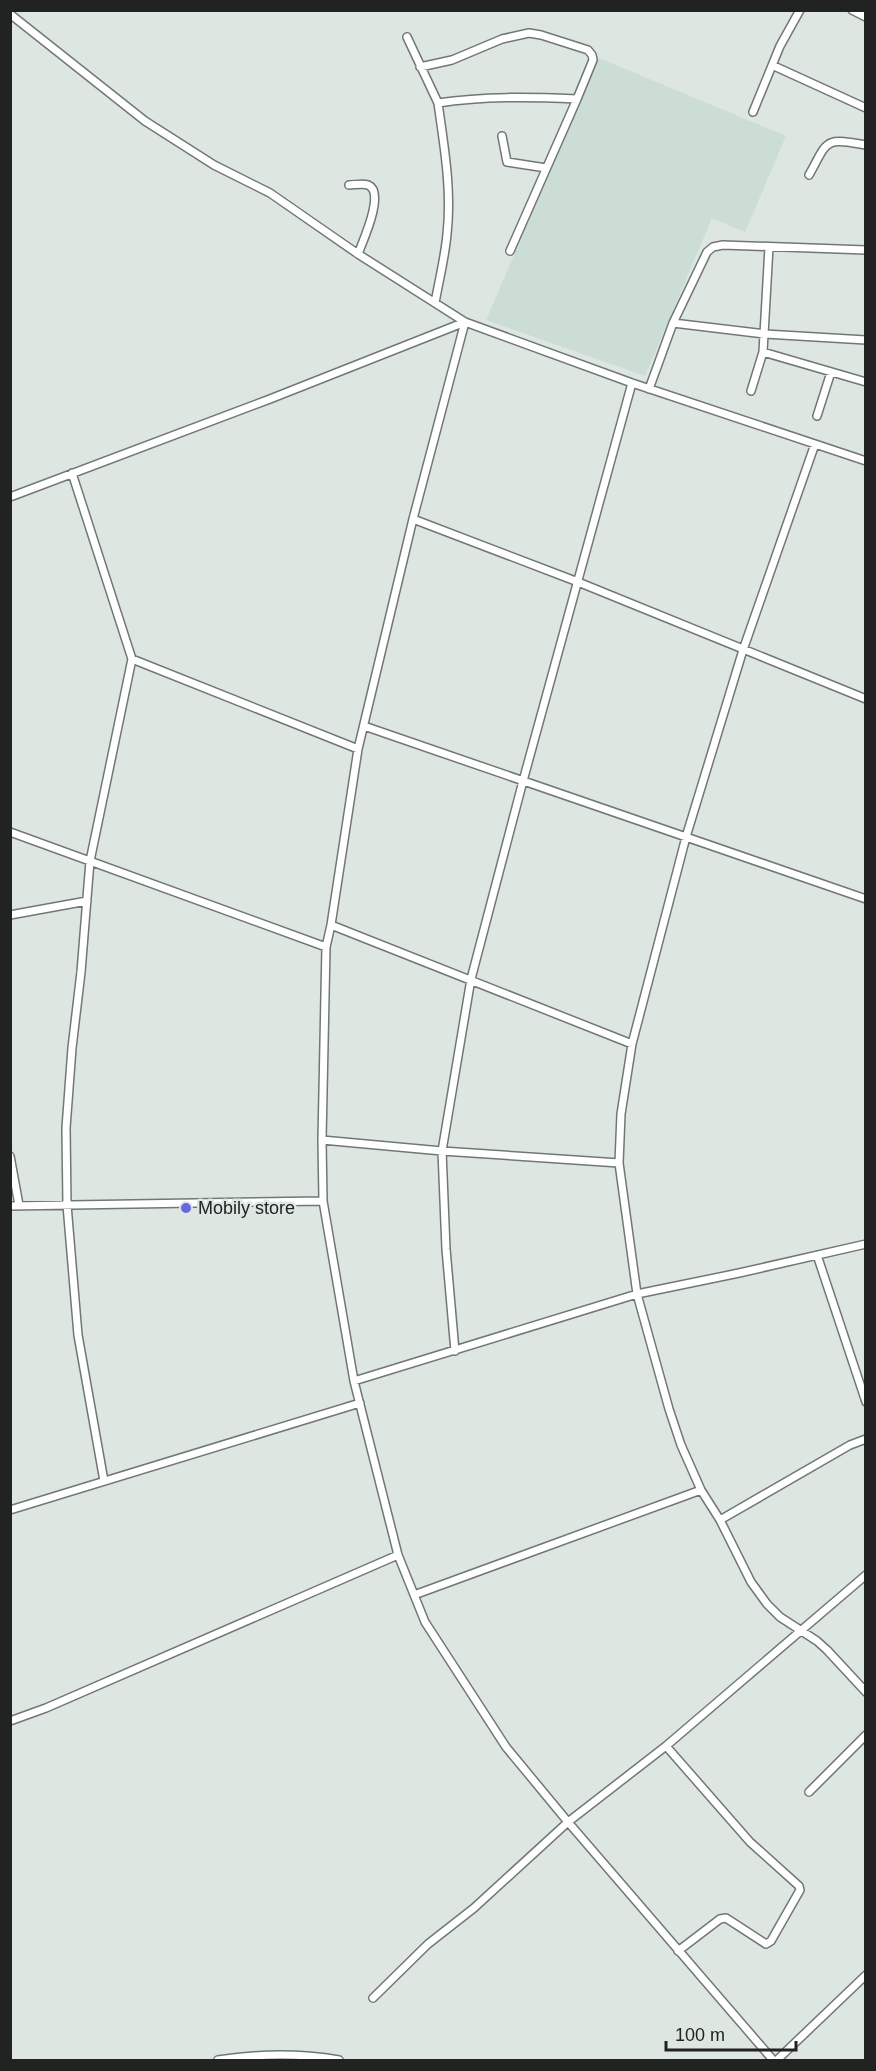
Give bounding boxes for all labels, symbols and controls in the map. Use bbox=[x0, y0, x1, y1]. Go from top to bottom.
place label: Mobily store bbox=[198, 1198, 295, 1218]
marker: Mobily store bbox=[179, 1201, 193, 1215]
scale bar bbox=[666, 2014, 796, 2052]
text: 100 m bbox=[675, 2025, 725, 2045]

